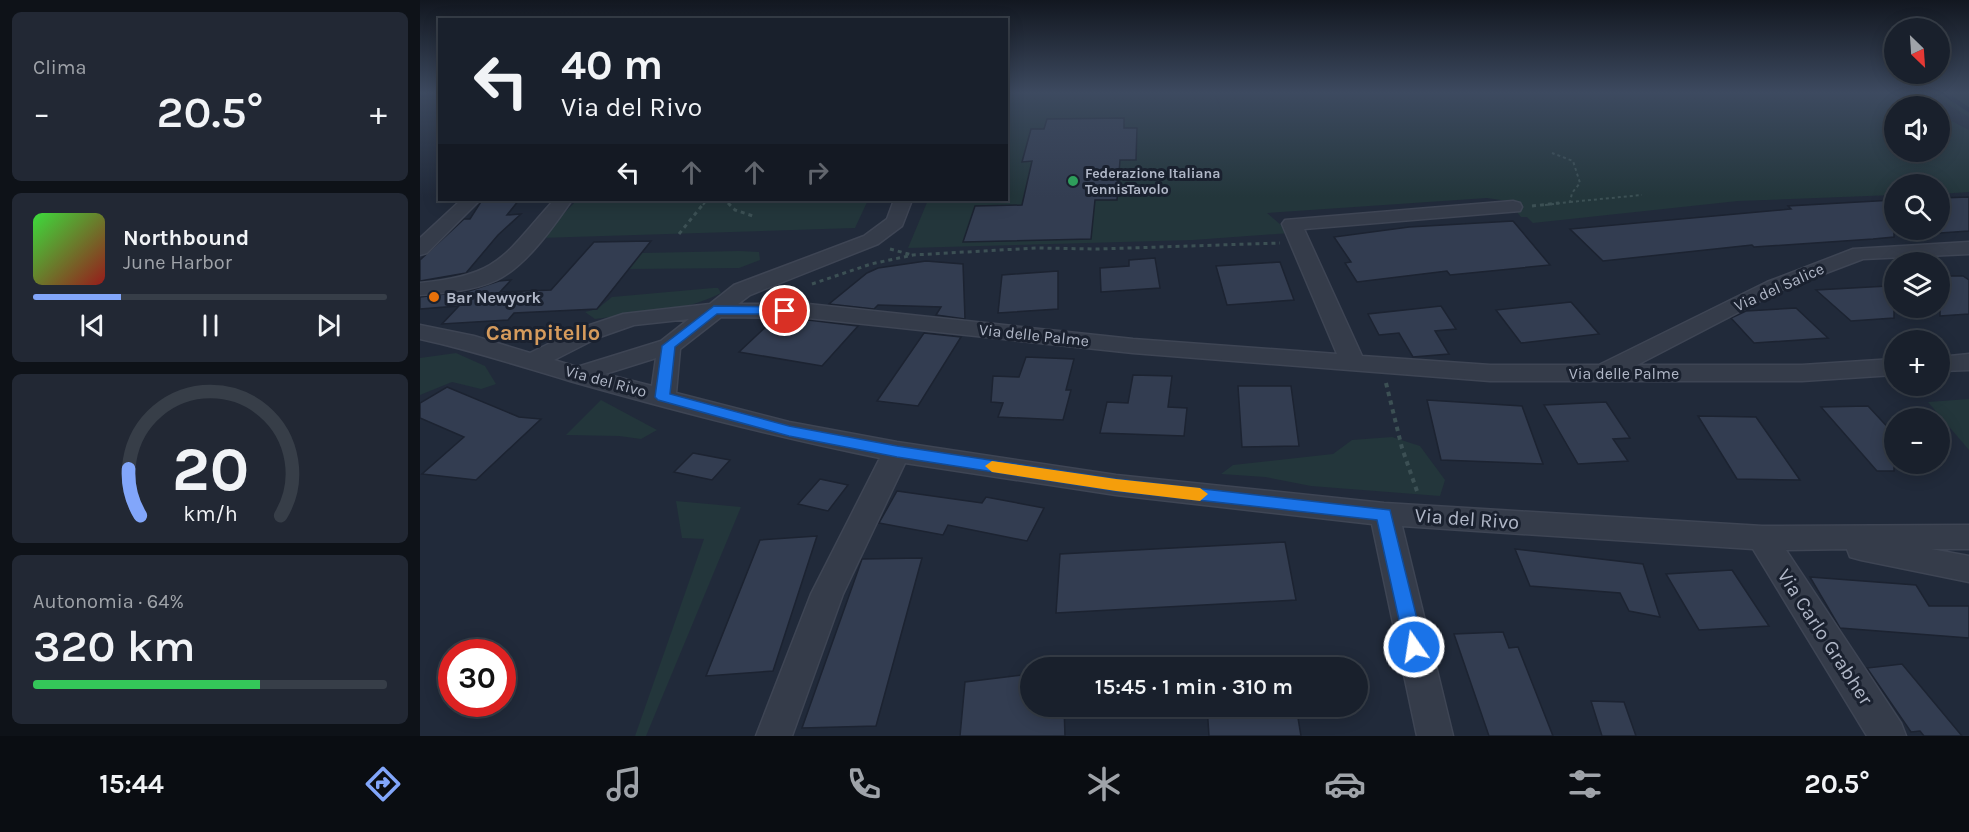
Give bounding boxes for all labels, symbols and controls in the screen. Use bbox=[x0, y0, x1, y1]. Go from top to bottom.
north arrow bbox=[1884, 18, 1950, 84]
map controls bbox=[1884, 18, 1950, 474]
text: 40 m bbox=[561, 40, 663, 90]
icon: left bbox=[462, 42, 540, 120]
text: Clima bbox=[33, 56, 87, 79]
text: 20.5° bbox=[157, 86, 263, 138]
text: Via del Rivo bbox=[561, 91, 702, 123]
text: − bbox=[33, 94, 50, 132]
text: + bbox=[370, 94, 387, 132]
button: sound bbox=[1884, 96, 1950, 162]
icon: left bbox=[612, 156, 645, 189]
icon: ahead bbox=[675, 156, 708, 189]
icon: ahead bbox=[738, 156, 771, 189]
icon: right bbox=[801, 156, 834, 189]
place label: Federazione Italiana TennisTavolo bbox=[1085, 165, 1220, 198]
marker: Federazione Italiana TennisTavolo bbox=[1066, 174, 1080, 188]
button: search bbox=[1884, 174, 1950, 240]
text: Northbound bbox=[123, 225, 249, 251]
text: June Harbor bbox=[123, 251, 232, 274]
button: layers bbox=[1884, 252, 1950, 318]
street label: Via del Salice bbox=[1731, 259, 1827, 315]
pin bbox=[759, 285, 810, 336]
place label: Bar Newyork bbox=[446, 288, 542, 307]
marker: Bar Newyork bbox=[427, 290, 441, 304]
icon: arrive bbox=[768, 294, 801, 327]
icon: previous bbox=[76, 309, 109, 342]
icon: pause bbox=[194, 309, 227, 342]
icon: next bbox=[312, 309, 345, 342]
district label: Campitello bbox=[486, 320, 600, 346]
street label: Via delle Palme bbox=[978, 320, 1090, 350]
button: + bbox=[1884, 330, 1950, 396]
street label: Via del Rivo bbox=[563, 361, 649, 401]
street label: Via delle Palme bbox=[1569, 364, 1679, 383]
button: − bbox=[1884, 408, 1950, 474]
text: 20 bbox=[171, 433, 249, 506]
text: km/h bbox=[183, 501, 237, 526]
street label: Via del Rivo bbox=[1414, 504, 1520, 534]
street label: Via Carlo Grabher bbox=[1773, 565, 1878, 710]
text: Autonomia · 64% bbox=[33, 590, 184, 613]
position arrow bbox=[1382, 615, 1446, 679]
text: 320 km bbox=[33, 620, 196, 672]
speed limit sign: 30 bbox=[438, 639, 516, 717]
text: 15:45 · 1 min · 310 m bbox=[1095, 674, 1293, 700]
icon: directions bbox=[362, 763, 404, 805]
icon: music bbox=[603, 763, 645, 805]
icon: phone bbox=[843, 763, 885, 805]
icon: climate bbox=[1083, 763, 1125, 805]
icon: car bbox=[1324, 763, 1366, 805]
icon: filters bbox=[1564, 763, 1606, 805]
text: 15:44 bbox=[99, 768, 164, 800]
text: 20.5° bbox=[1804, 768, 1870, 800]

